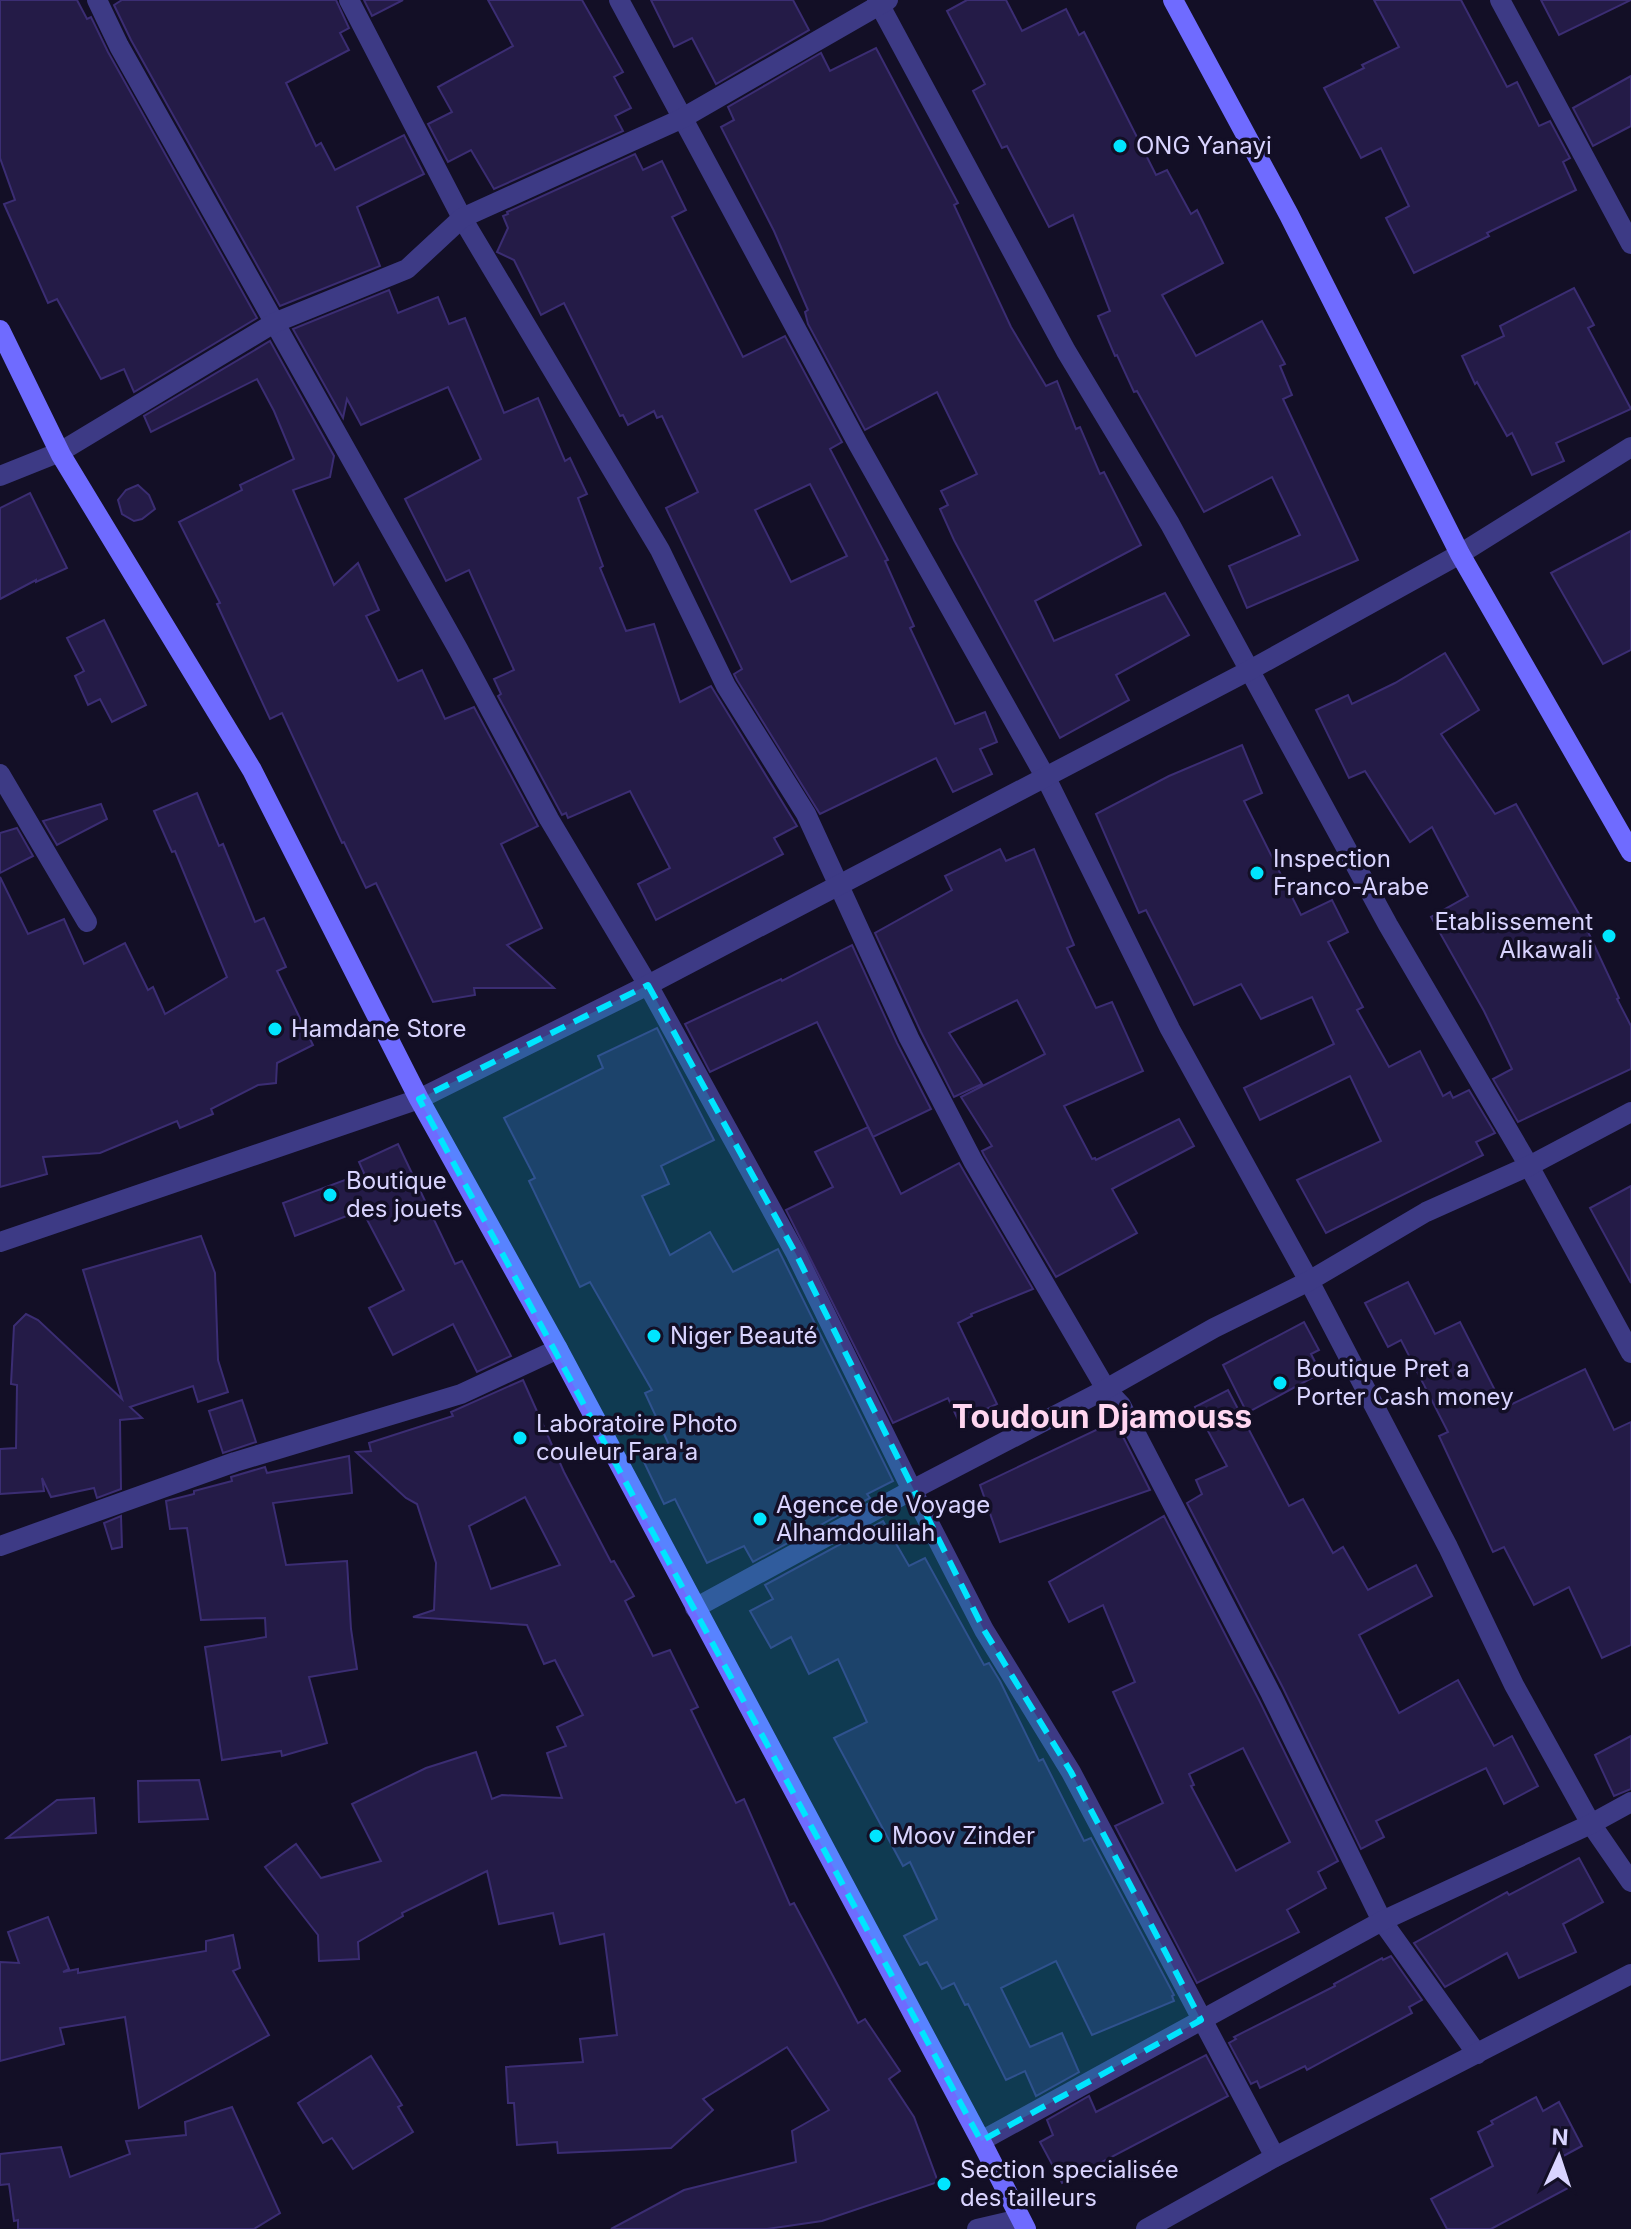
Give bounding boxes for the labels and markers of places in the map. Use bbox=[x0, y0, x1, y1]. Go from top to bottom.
place label: ONG Yanayi bbox=[1136, 131, 1272, 160]
marker: ONG Yanayi bbox=[1111, 137, 1129, 155]
place label: Inspection Franco-Arabe bbox=[1273, 844, 1429, 901]
marker: Inspection Franco-Arabe bbox=[1248, 864, 1266, 882]
place label: Etablissement Alkawali bbox=[1434, 907, 1593, 964]
marker: Etablissement Alkawali bbox=[1600, 927, 1618, 945]
place label: Hamdane Store bbox=[291, 1014, 466, 1043]
marker: Hamdane Store bbox=[266, 1020, 284, 1038]
place label: Boutique des jouets bbox=[346, 1166, 463, 1223]
marker: Boutique des jouets bbox=[321, 1186, 339, 1204]
place label: Niger Beauté bbox=[670, 1321, 818, 1350]
marker: Niger Beauté bbox=[645, 1327, 663, 1345]
place label: Boutique Pret a Porter Cash money bbox=[1296, 1354, 1514, 1411]
marker: Boutique Pret a Porter Cash money bbox=[1271, 1374, 1289, 1392]
place label: Laboratoire Photo couleur Fara'a bbox=[536, 1409, 738, 1466]
marker: Laboratoire Photo couleur Fara'a bbox=[511, 1429, 529, 1447]
place label: Agence de Voyage Alhamdoulilah bbox=[776, 1490, 990, 1547]
marker: Agence de Voyage Alhamdoulilah bbox=[751, 1510, 769, 1528]
place label: Moov Zinder bbox=[892, 1821, 1035, 1850]
marker: Moov Zinder bbox=[867, 1827, 885, 1845]
place label: Section specialisée des tailleurs bbox=[960, 2155, 1179, 2212]
marker: Section specialisée des tailleurs bbox=[935, 2175, 953, 2193]

